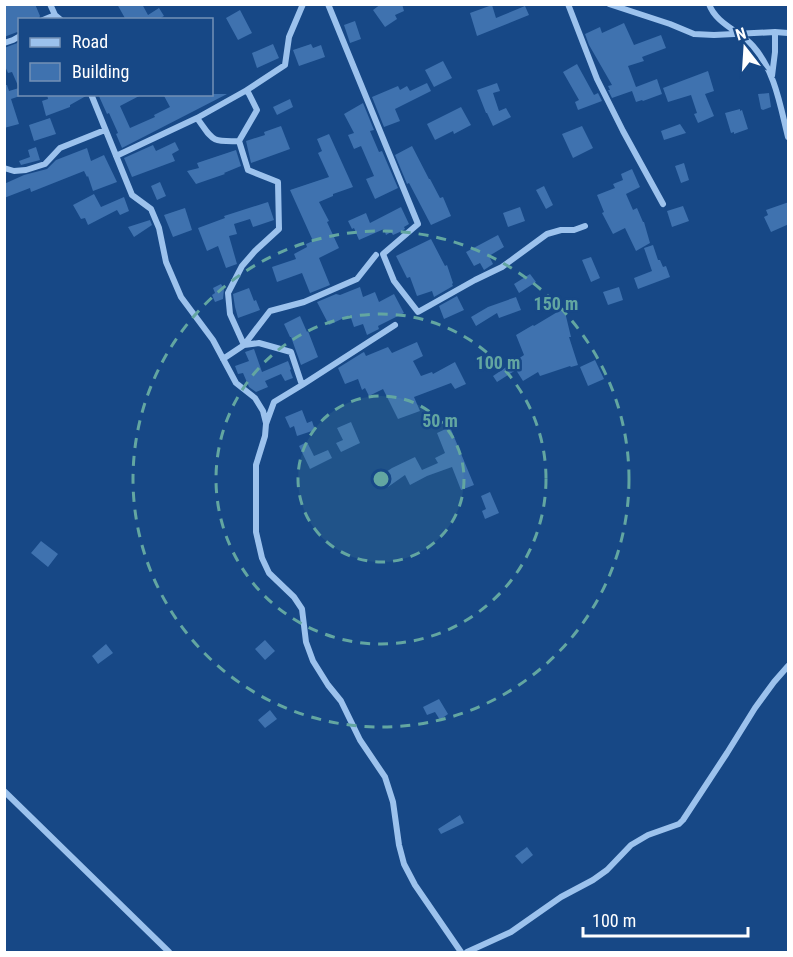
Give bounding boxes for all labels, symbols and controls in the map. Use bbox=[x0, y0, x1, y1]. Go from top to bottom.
legend bbox=[18, 18, 213, 96]
north arrow bbox=[715, 18, 775, 78]
text: N bbox=[733, 24, 748, 45]
text: Road bbox=[72, 31, 108, 52]
text: Building bbox=[72, 61, 129, 82]
text: 150 m bbox=[534, 293, 578, 314]
text: 100 m bbox=[476, 352, 520, 373]
text: 50 m bbox=[422, 410, 458, 431]
centre of rings bbox=[371, 469, 391, 489]
scale bar bbox=[583, 900, 748, 938]
text: 100 m bbox=[592, 910, 636, 931]

